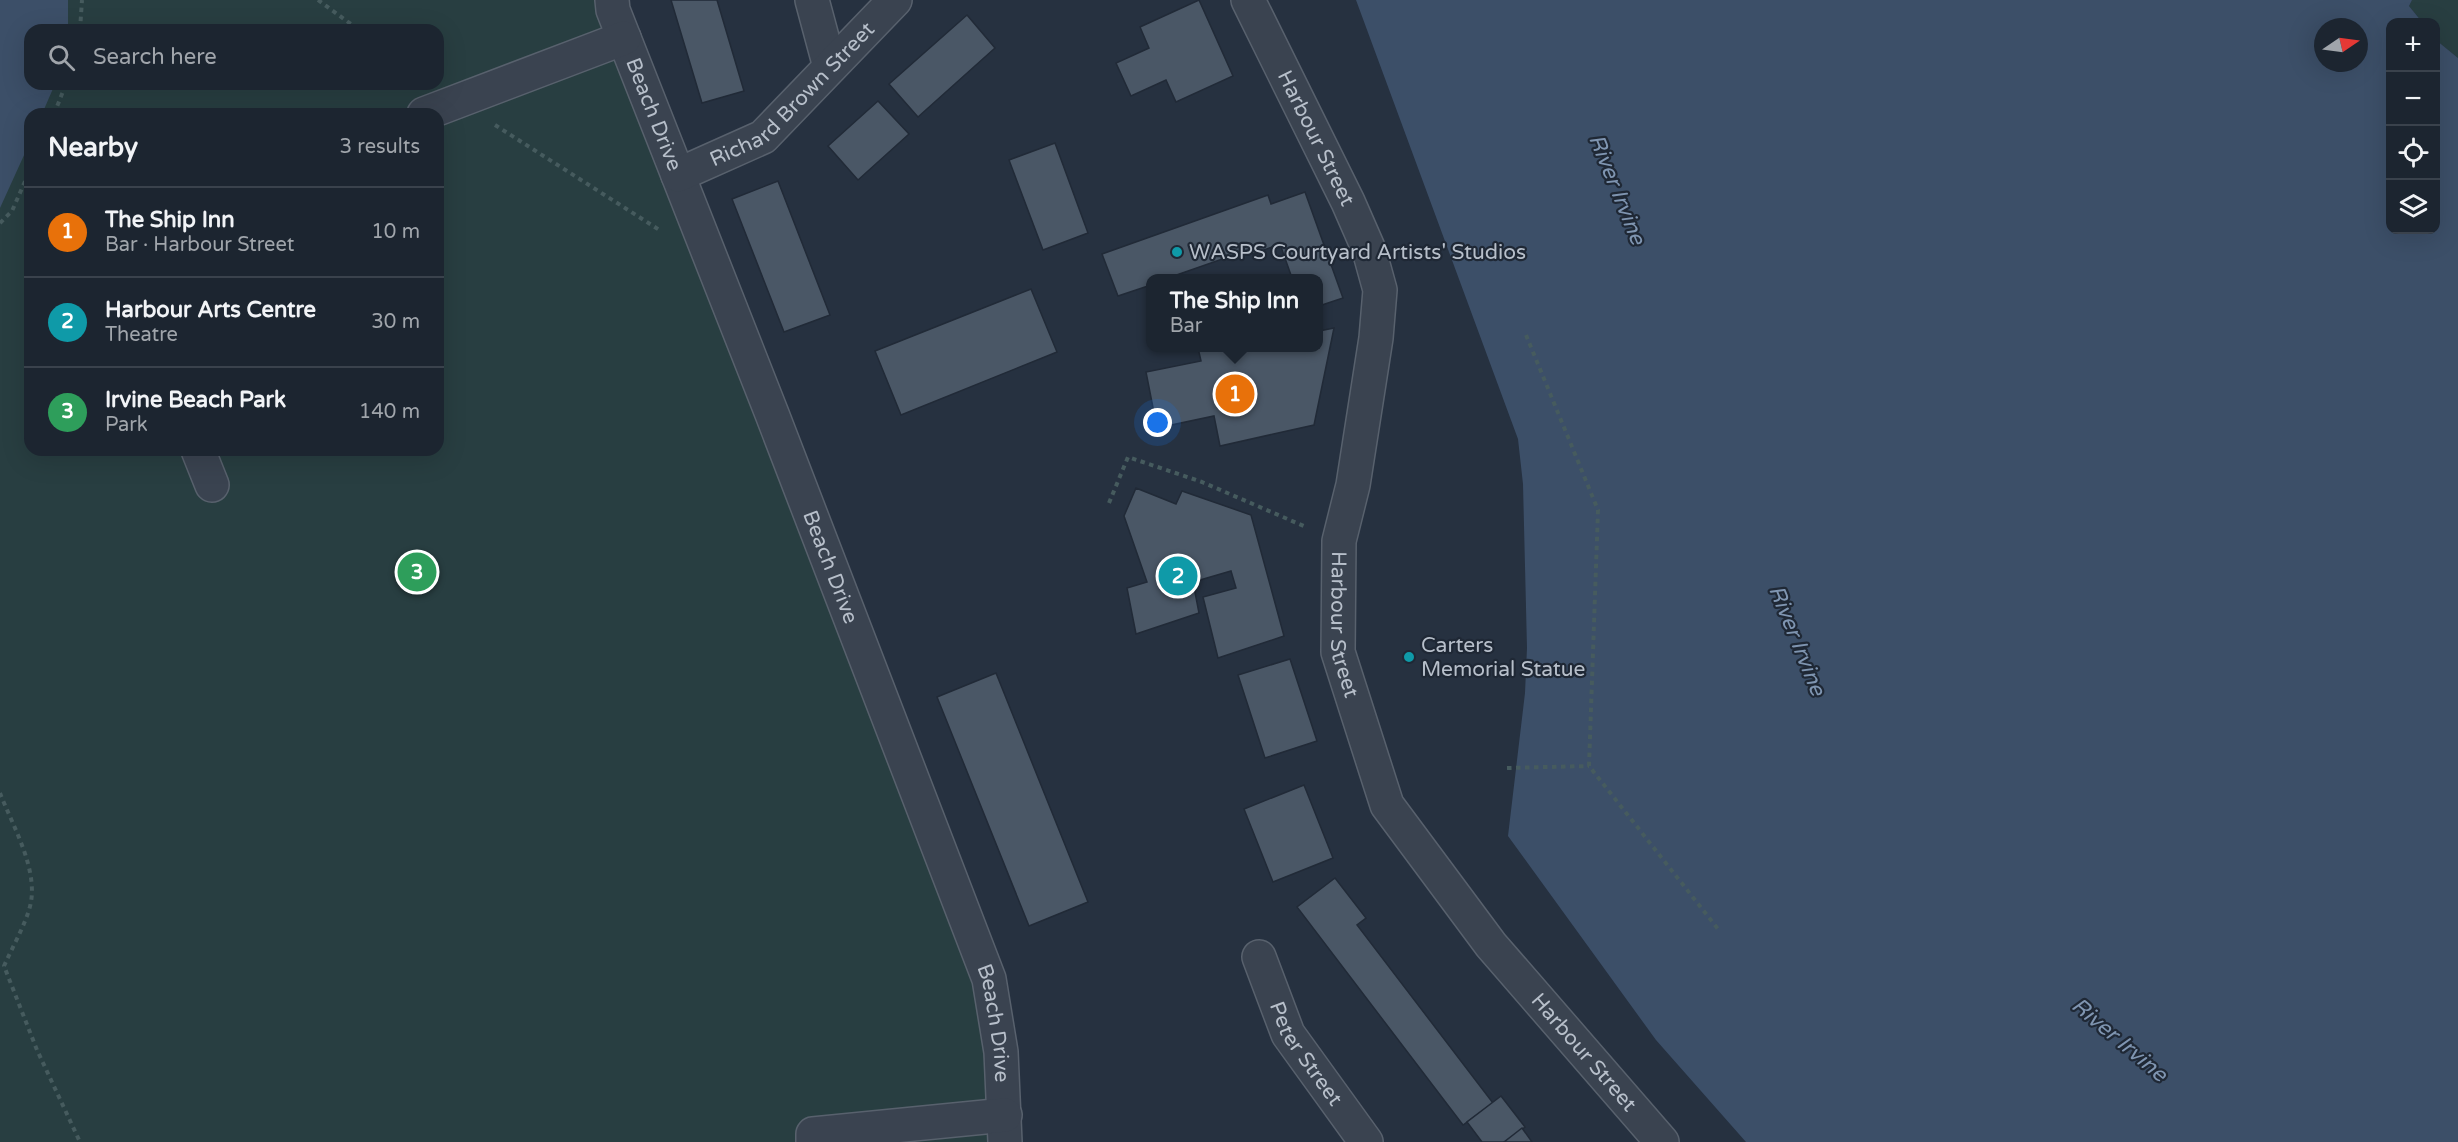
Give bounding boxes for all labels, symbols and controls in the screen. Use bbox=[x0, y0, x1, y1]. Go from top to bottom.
street label: Richard Brown Street bbox=[706, 17, 880, 172]
north arrow bbox=[2314, 18, 2368, 72]
map controls bbox=[2386, 18, 2440, 234]
button: + bbox=[2386, 18, 2440, 72]
search box bbox=[24, 24, 444, 90]
icon: search bbox=[45, 41, 78, 74]
text: Search here bbox=[93, 44, 217, 70]
street label: Beach Drive bbox=[620, 54, 687, 175]
street label: Harbour Street bbox=[1272, 66, 1360, 210]
button: − bbox=[2386, 72, 2440, 126]
button: locate bbox=[2386, 126, 2440, 180]
water label: River Irvine bbox=[1583, 130, 1652, 250]
text: Nearby bbox=[48, 132, 138, 163]
text: 3 results bbox=[340, 135, 420, 159]
button: layers bbox=[2386, 180, 2440, 234]
text: The Ship Inn bbox=[105, 207, 235, 233]
text: 1 bbox=[61, 220, 74, 244]
text: 10 m bbox=[371, 220, 420, 244]
text: Bar · Harbour Street bbox=[105, 233, 294, 257]
place label: WASPS Courtyard Artists' Studios bbox=[1189, 240, 1526, 265]
marker: WASPS Courtyard Artists' Studios bbox=[1170, 245, 1184, 259]
popup bbox=[1146, 274, 1323, 352]
text: The Ship Inn bbox=[1170, 288, 1299, 314]
text: Harbour Arts Centre bbox=[105, 297, 316, 323]
text: 2 bbox=[61, 310, 74, 334]
text: 30 m bbox=[371, 310, 420, 334]
text: Bar bbox=[1170, 314, 1202, 338]
text: Theatre bbox=[105, 323, 178, 347]
pin: 1 bbox=[1216, 372, 1254, 416]
text: Irvine Beach Park bbox=[105, 387, 286, 413]
text: 3 bbox=[61, 400, 74, 424]
text: 140 m bbox=[359, 400, 420, 424]
your location bbox=[1143, 408, 1172, 437]
text: Park bbox=[105, 413, 148, 437]
street label: Beach Drive bbox=[797, 507, 863, 627]
pin: 3 bbox=[398, 550, 436, 594]
street label: Harbour Street bbox=[1325, 551, 1364, 701]
pin: 2 bbox=[1158, 554, 1198, 598]
water label: River Irvine bbox=[1763, 581, 1832, 701]
place label: Carters Memorial Statue bbox=[1421, 633, 1586, 682]
marker: Carters Memorial Statue bbox=[1402, 650, 1416, 664]
street label: Beach Drive bbox=[971, 961, 1014, 1083]
street label: Harbour Street bbox=[1526, 988, 1642, 1117]
water label: River Irvine bbox=[2066, 992, 2174, 1088]
street label: Peter Street bbox=[1264, 998, 1348, 1111]

